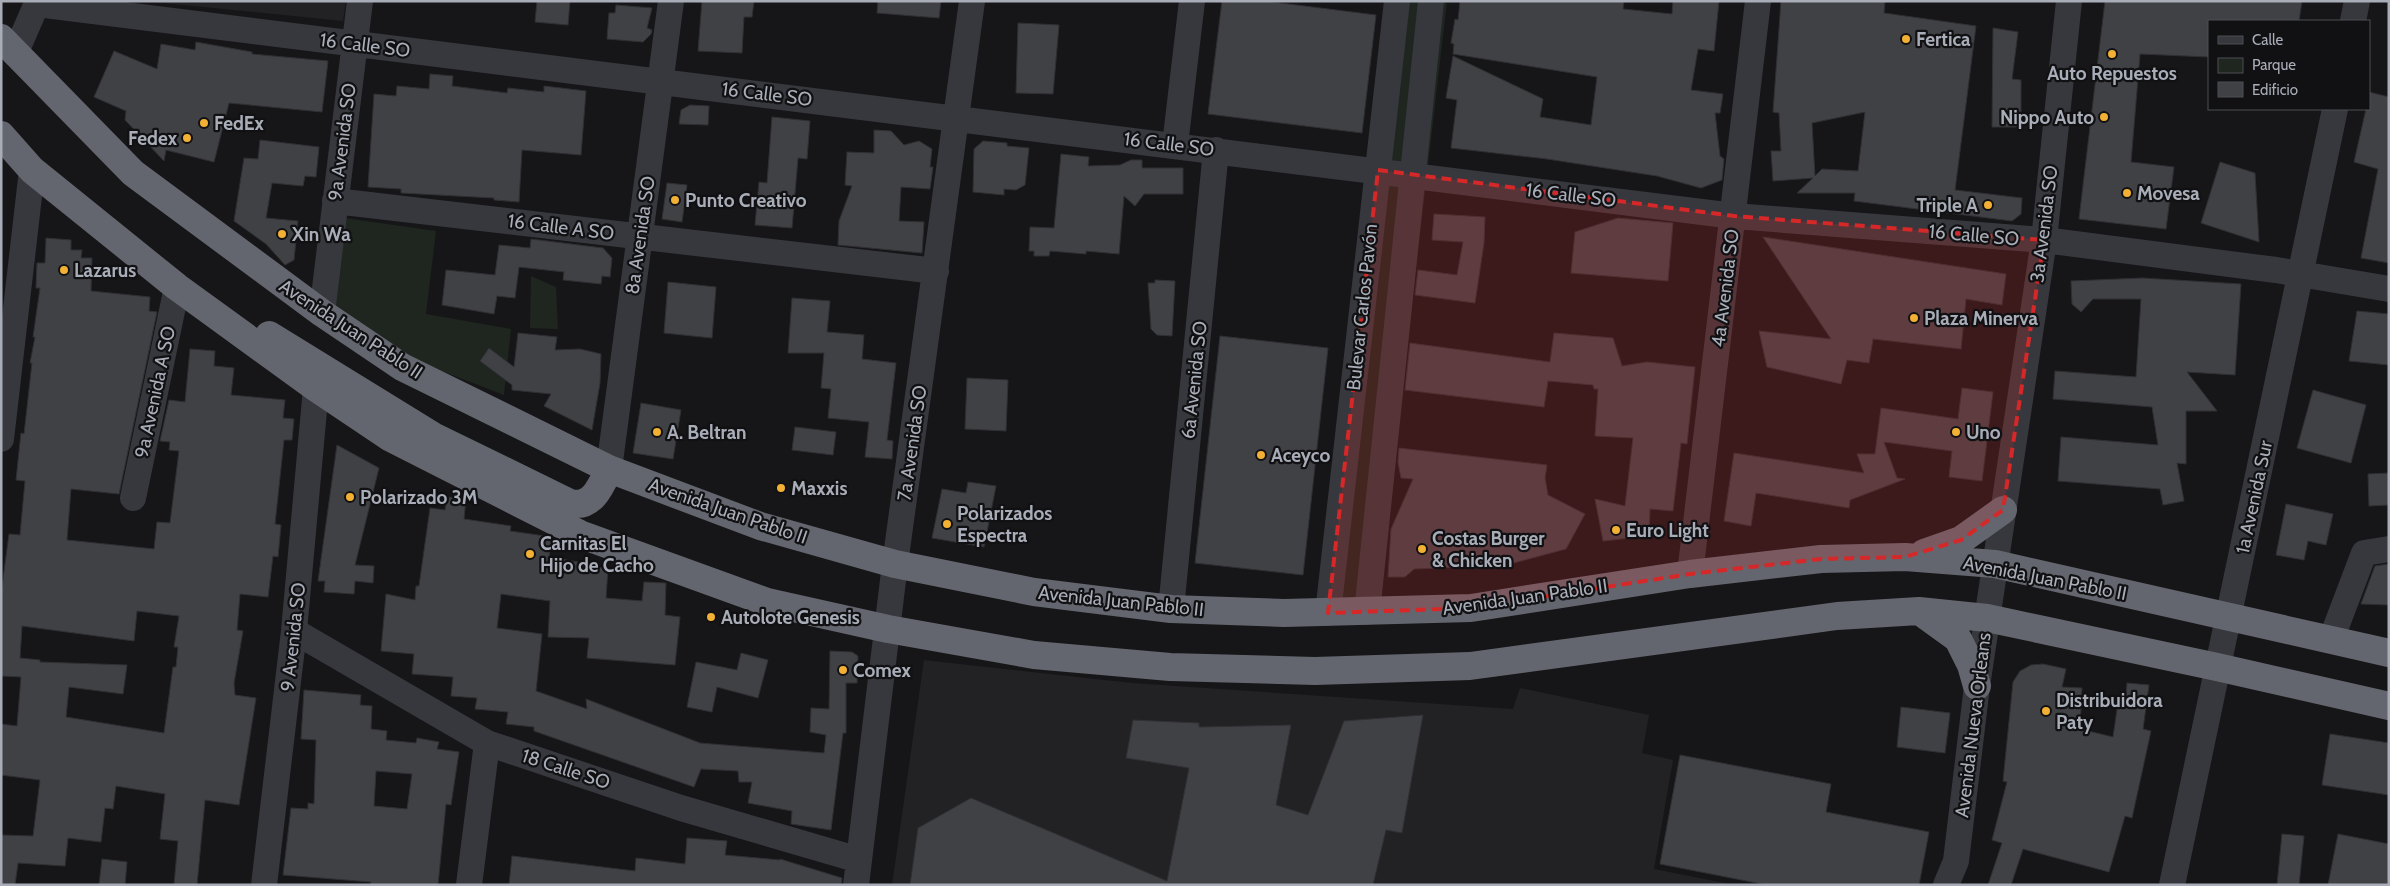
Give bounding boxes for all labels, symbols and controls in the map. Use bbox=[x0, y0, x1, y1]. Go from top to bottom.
legend bbox=[2208, 20, 2370, 110]
street label: 16 Calle SO bbox=[319, 28, 411, 62]
place label: Fertica bbox=[1916, 28, 1971, 51]
text: Calle bbox=[2252, 31, 2283, 49]
marker: Fertica bbox=[1900, 33, 1912, 45]
marker: Auto Repuestos bbox=[2106, 48, 2118, 60]
text: Parque bbox=[2252, 56, 2296, 74]
place label: Auto Repuestos bbox=[2047, 62, 2177, 85]
street label: 16 Calle SO bbox=[721, 77, 813, 111]
text: Edificio bbox=[2252, 81, 2298, 99]
street label: 9a Avenida SO bbox=[323, 82, 361, 202]
place label: Nippo Auto bbox=[2000, 106, 2094, 129]
marker: Nippo Auto bbox=[2098, 111, 2110, 123]
place label: FedEx bbox=[214, 112, 264, 135]
marker: FedEx bbox=[198, 117, 210, 129]
place label: Fedex bbox=[128, 127, 178, 150]
street label: 16 Calle SO bbox=[1123, 127, 1215, 161]
marker: Fedex bbox=[181, 132, 193, 144]
street label: 3a Avenida SO bbox=[2025, 164, 2063, 284]
street label: 8a Avenida SO bbox=[620, 174, 660, 296]
street label: 16 Calle SO bbox=[1525, 178, 1617, 212]
place label: Movesa bbox=[2137, 182, 2200, 205]
marker: Movesa bbox=[2121, 187, 2133, 199]
place label: Punto Creativo bbox=[685, 189, 807, 212]
marker: Punto Creativo bbox=[669, 194, 681, 206]
place label: Triple A bbox=[1917, 194, 1978, 217]
marker: Triple A bbox=[1982, 199, 1994, 211]
street label: 16 Calle A SO bbox=[507, 209, 615, 245]
street label: 16 Calle SO bbox=[1928, 220, 2020, 250]
place label: Xin Wa bbox=[291, 223, 351, 246]
street label: Bulevar Carlos Pavón bbox=[1342, 223, 1382, 391]
marker: Xin Wa bbox=[276, 228, 288, 240]
street label: 4a Avenida SO bbox=[1706, 228, 1744, 348]
place label: Lazarus bbox=[74, 259, 136, 282]
marker: Lazarus bbox=[58, 264, 70, 276]
street label: Avenida Juan Pablo II bbox=[275, 274, 427, 384]
place label: Plaza Minerva bbox=[1924, 307, 2038, 330]
marker: Plaza Minerva bbox=[1908, 312, 1920, 324]
street label: 6a Avenida SO bbox=[1176, 320, 1212, 440]
street label: 9a Avenida A SO bbox=[130, 324, 180, 460]
street label: 7a Avenida SO bbox=[892, 384, 932, 502]
place label: A. Beltran bbox=[667, 421, 747, 444]
place label: Uno bbox=[1966, 421, 2001, 444]
marker: A. Beltran bbox=[651, 426, 663, 438]
marker: Uno bbox=[1950, 426, 1962, 438]
street label: 1a Avenida Sur bbox=[2231, 438, 2277, 556]
place label: Aceyco bbox=[1271, 444, 1330, 467]
marker: Aceyco bbox=[1255, 449, 1267, 461]
street label: Avenida Juan Pablo II bbox=[646, 473, 810, 549]
place label: Maxxis bbox=[791, 477, 847, 500]
marker: Maxxis bbox=[775, 482, 787, 494]
place label: Polarizado 3M bbox=[360, 486, 478, 509]
marker: Polarizado 3M bbox=[344, 491, 356, 503]
place label: Polarizados Espectra bbox=[957, 502, 1052, 547]
marker: Polarizados Espectra bbox=[941, 518, 953, 530]
place label: Euro Light bbox=[1626, 519, 1709, 542]
marker: Euro Light bbox=[1610, 524, 1622, 536]
place label: Costas Burger & Chicken bbox=[1432, 527, 1545, 572]
place label: Carnitas El Hijo de Cacho bbox=[540, 532, 654, 577]
marker: Costas Burger & Chicken bbox=[1416, 543, 1428, 555]
marker: Carnitas El Hijo de Cacho bbox=[524, 548, 536, 560]
street label: Avenida Juan Pablo II bbox=[1961, 551, 2129, 605]
street label: Avenida Juan Pablo II bbox=[1441, 574, 1609, 620]
street label: 9 Avenida SO bbox=[276, 581, 310, 693]
street label: Avenida Juan Pablo II bbox=[1037, 581, 1205, 621]
place label: Autolote Genesis bbox=[721, 606, 860, 629]
marker: Autolote Genesis bbox=[705, 611, 717, 623]
street label: Avenida Nueva Orleans bbox=[1950, 631, 1996, 819]
place label: Comex bbox=[853, 659, 911, 682]
marker: Comex bbox=[837, 664, 849, 676]
place label: Distribuidora Paty bbox=[2056, 689, 2163, 734]
marker: Distribuidora Paty bbox=[2040, 705, 2052, 717]
street label: 18 Calle SO bbox=[519, 744, 613, 794]

